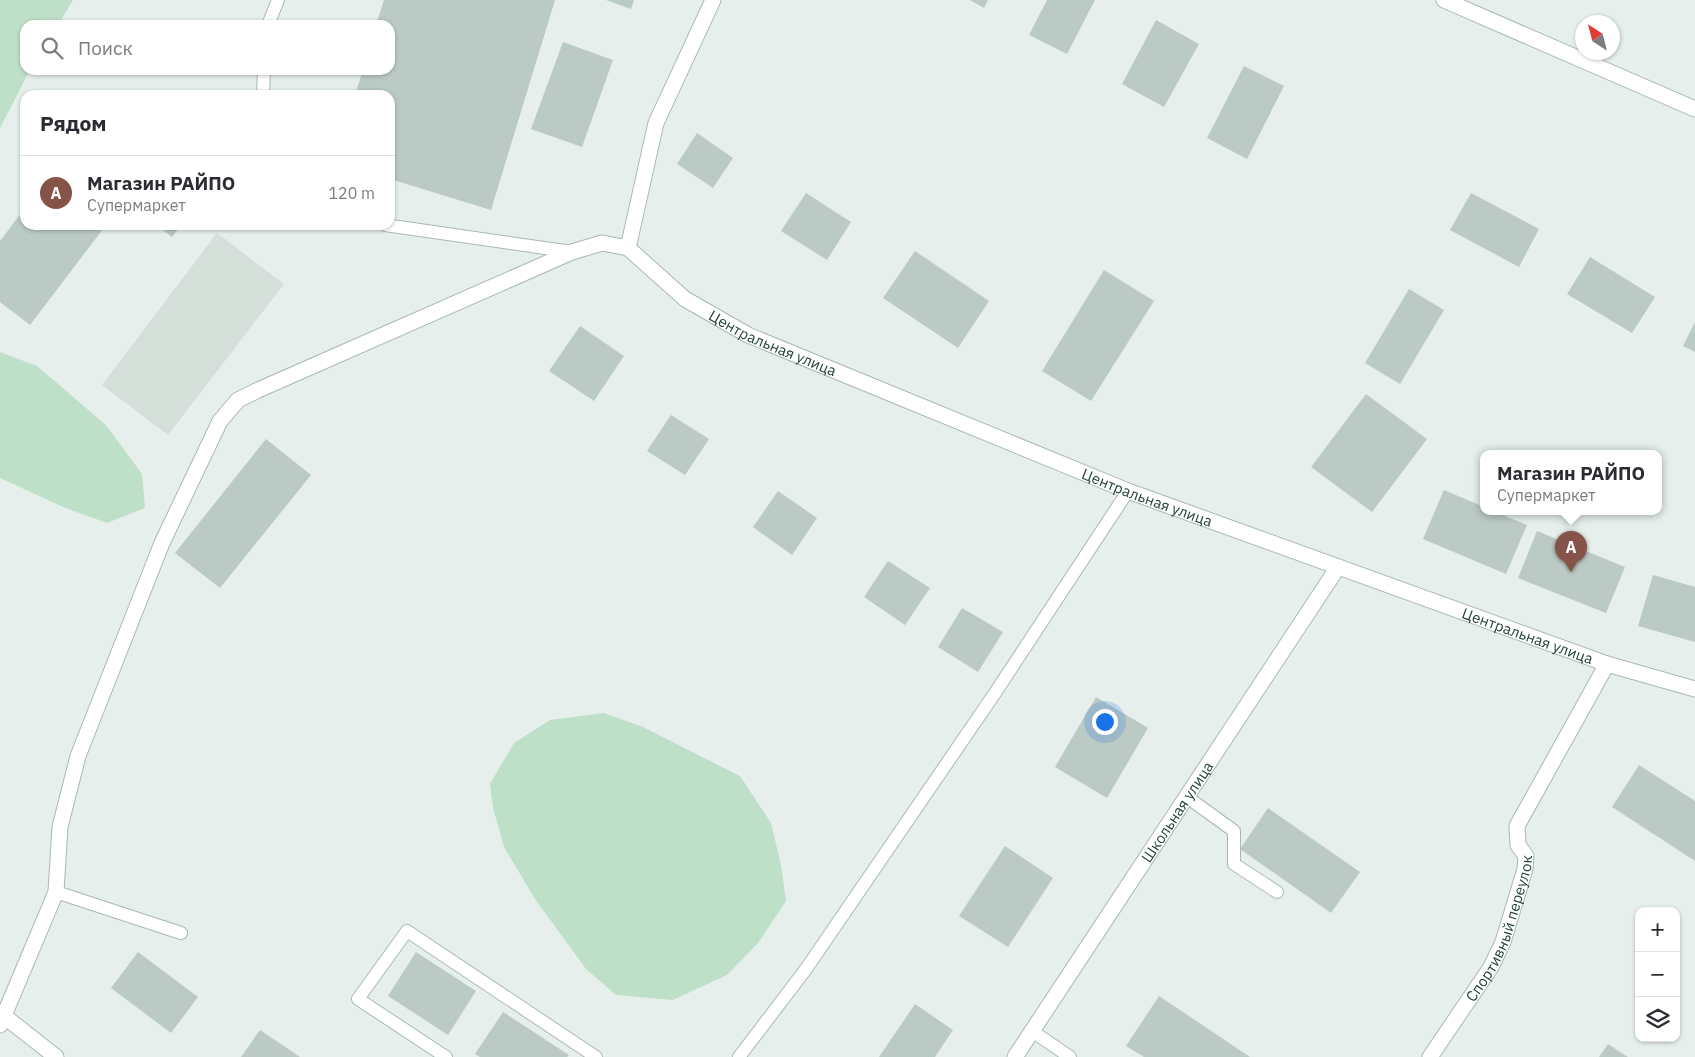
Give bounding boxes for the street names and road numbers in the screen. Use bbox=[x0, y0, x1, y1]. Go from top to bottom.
street label: Центральная улица bbox=[706, 305, 840, 380]
street label: Центральная улица bbox=[1079, 464, 1215, 530]
street label: Центральная улица bbox=[1460, 603, 1596, 668]
street label: Школьная улица bbox=[1137, 757, 1217, 866]
street label: Спортивный переулок bbox=[1461, 854, 1536, 1005]

